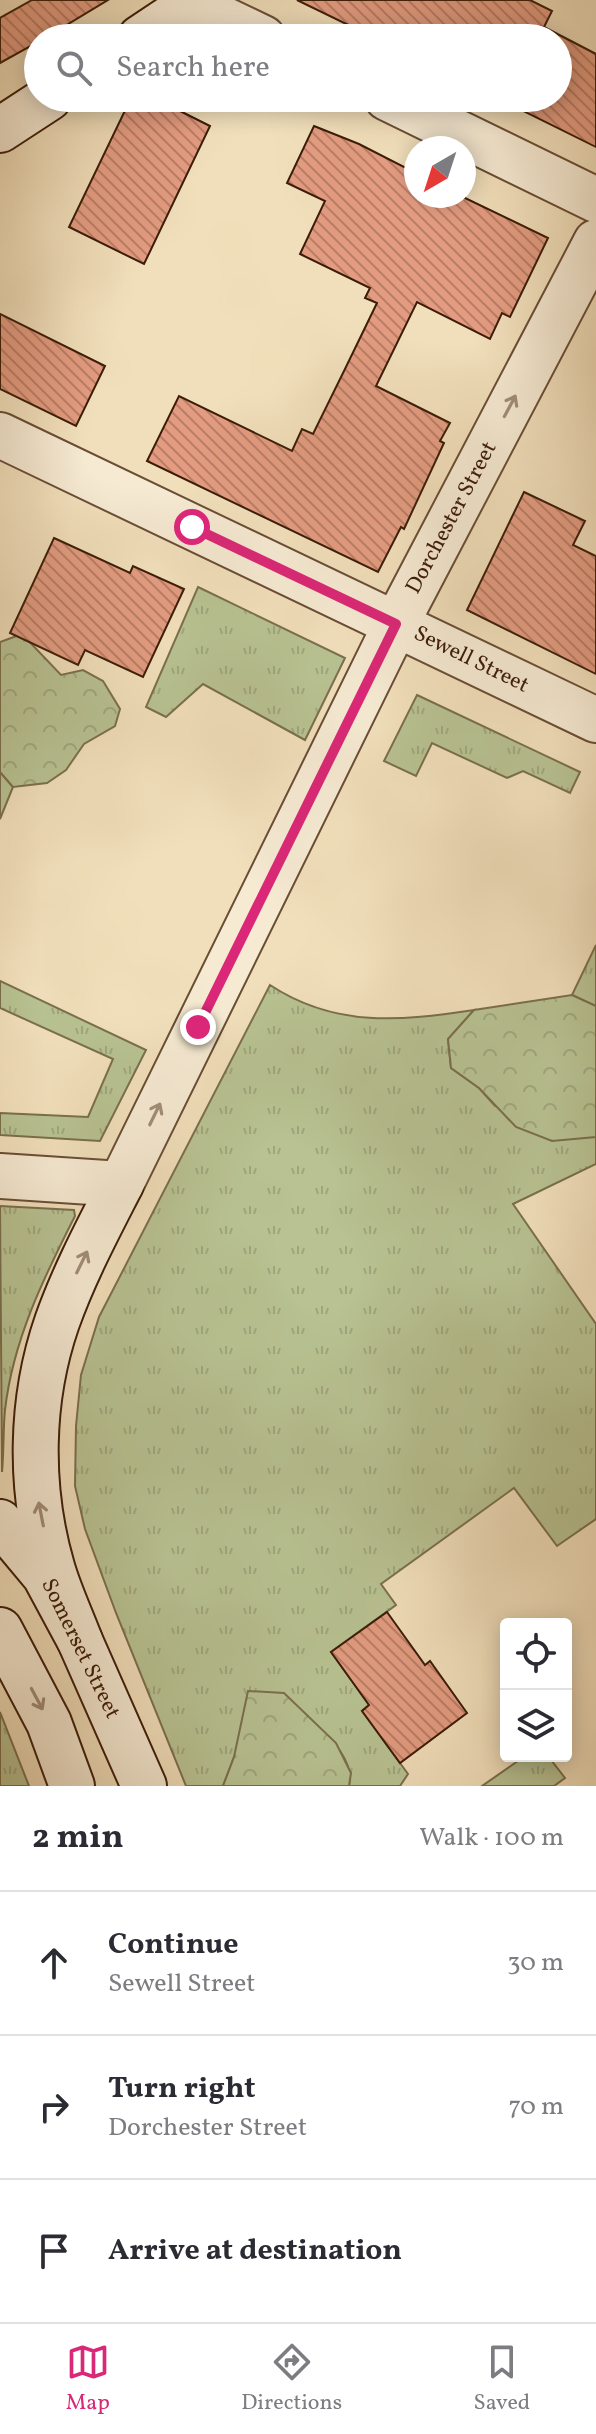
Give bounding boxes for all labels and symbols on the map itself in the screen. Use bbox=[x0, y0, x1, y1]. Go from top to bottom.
north arrow bbox=[404, 136, 476, 208]
one-way arrow bbox=[503, 395, 519, 418]
street label: Dorchester Street bbox=[399, 436, 505, 600]
route start bbox=[174, 509, 210, 545]
street label: Sewell Street bbox=[408, 619, 534, 701]
route end bbox=[180, 1009, 216, 1045]
one-way arrow bbox=[148, 1102, 163, 1126]
one-way arrow bbox=[75, 1250, 90, 1274]
one-way arrow bbox=[33, 1501, 48, 1527]
street label: Somerset Street bbox=[33, 1574, 127, 1725]
one-way arrow bbox=[29, 1686, 45, 1710]

